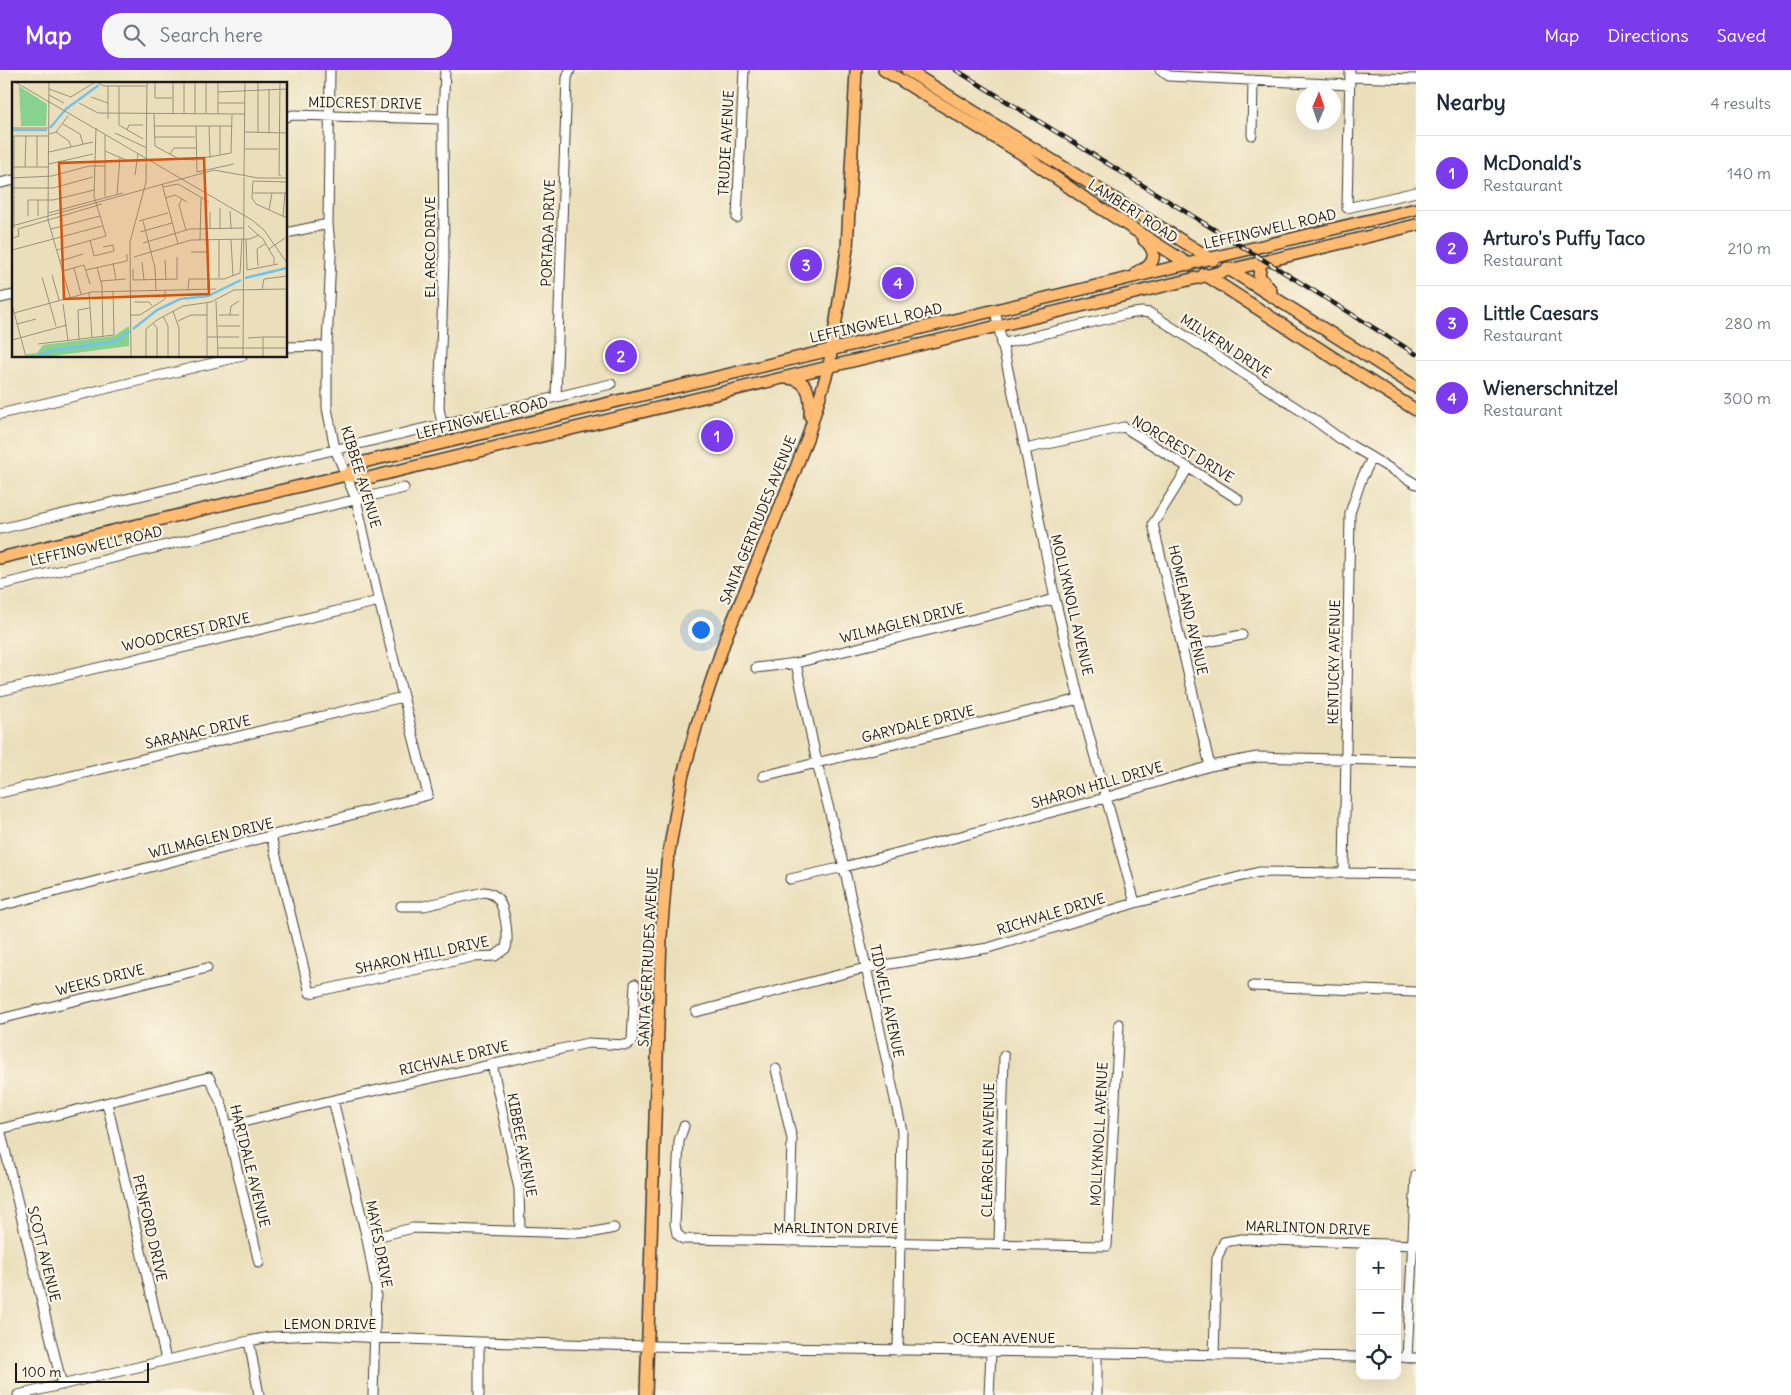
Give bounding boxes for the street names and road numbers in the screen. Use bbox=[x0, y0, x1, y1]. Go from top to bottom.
street label: TRUDIE AVENUE bbox=[714, 90, 738, 196]
street label: MIDCREST DRIVE bbox=[308, 93, 422, 113]
street label: LAMBERT ROAD bbox=[1085, 175, 1181, 247]
street label: PORTADA DRIVE bbox=[537, 179, 559, 287]
street label: EL ARCO DRIVE bbox=[421, 196, 439, 298]
street label: LEFFINGWELL ROAD bbox=[1202, 205, 1338, 253]
street label: LEFFINGWELL ROAD bbox=[808, 299, 944, 347]
street label: MILVERN DRIVE bbox=[1177, 310, 1275, 382]
street label: LEFFINGWELL ROAD bbox=[414, 393, 550, 443]
street label: NORCREST DRIVE bbox=[1129, 411, 1237, 487]
street label: KIBBEE AVENUE bbox=[337, 424, 385, 530]
street label: SANTA GERTRUDES AVENUE bbox=[716, 433, 800, 607]
street label: LEFFINGWELL ROAD bbox=[28, 522, 164, 570]
street label: MOLLYKNOLL AVENUE bbox=[1047, 532, 1097, 678]
street label: HOMELAND AVENUE bbox=[1164, 543, 1212, 677]
street label: WILMAGLEN DRIVE bbox=[838, 599, 966, 647]
street label: KENTUCKY AVENUE bbox=[1324, 599, 1344, 725]
street label: WOODCREST DRIVE bbox=[120, 609, 252, 655]
street label: GARYDALE DRIVE bbox=[860, 701, 976, 747]
street label: SARANAC DRIVE bbox=[143, 711, 253, 753]
street label: SHARON HILL DRIVE bbox=[1029, 758, 1165, 812]
street label: WILMAGLEN DRIVE bbox=[147, 814, 275, 862]
street label: SANTA GERTRUDES AVENUE bbox=[634, 866, 662, 1048]
street label: RICHVALE DRIVE bbox=[995, 889, 1107, 939]
street label: SHARON HILL DRIVE bbox=[354, 932, 490, 978]
street label: TIDWELL AVENUE bbox=[866, 943, 908, 1059]
street label: WEEKS DRIVE bbox=[54, 960, 146, 1000]
street label: RICHVALE DRIVE bbox=[397, 1037, 511, 1079]
street label: MOLLYKNOLL AVENUE bbox=[1086, 1061, 1112, 1207]
street label: CLEARGLEN AVENUE bbox=[978, 1082, 998, 1218]
street label: KIBBEE AVENUE bbox=[503, 1091, 541, 1199]
street label: HARTDALE AVENUE bbox=[226, 1103, 274, 1229]
street label: PENFORD DRIVE bbox=[129, 1173, 171, 1283]
street label: MAYES DRIVE bbox=[362, 1199, 396, 1289]
street label: SCOTT AVENUE bbox=[23, 1204, 65, 1304]
street label: MARLINTON DRIVE bbox=[1245, 1217, 1371, 1239]
street label: MARLINTON DRIVE bbox=[773, 1219, 899, 1237]
street label: LEMON DRIVE bbox=[284, 1315, 376, 1333]
street label: OCEAN AVENUE bbox=[952, 1329, 1056, 1347]

